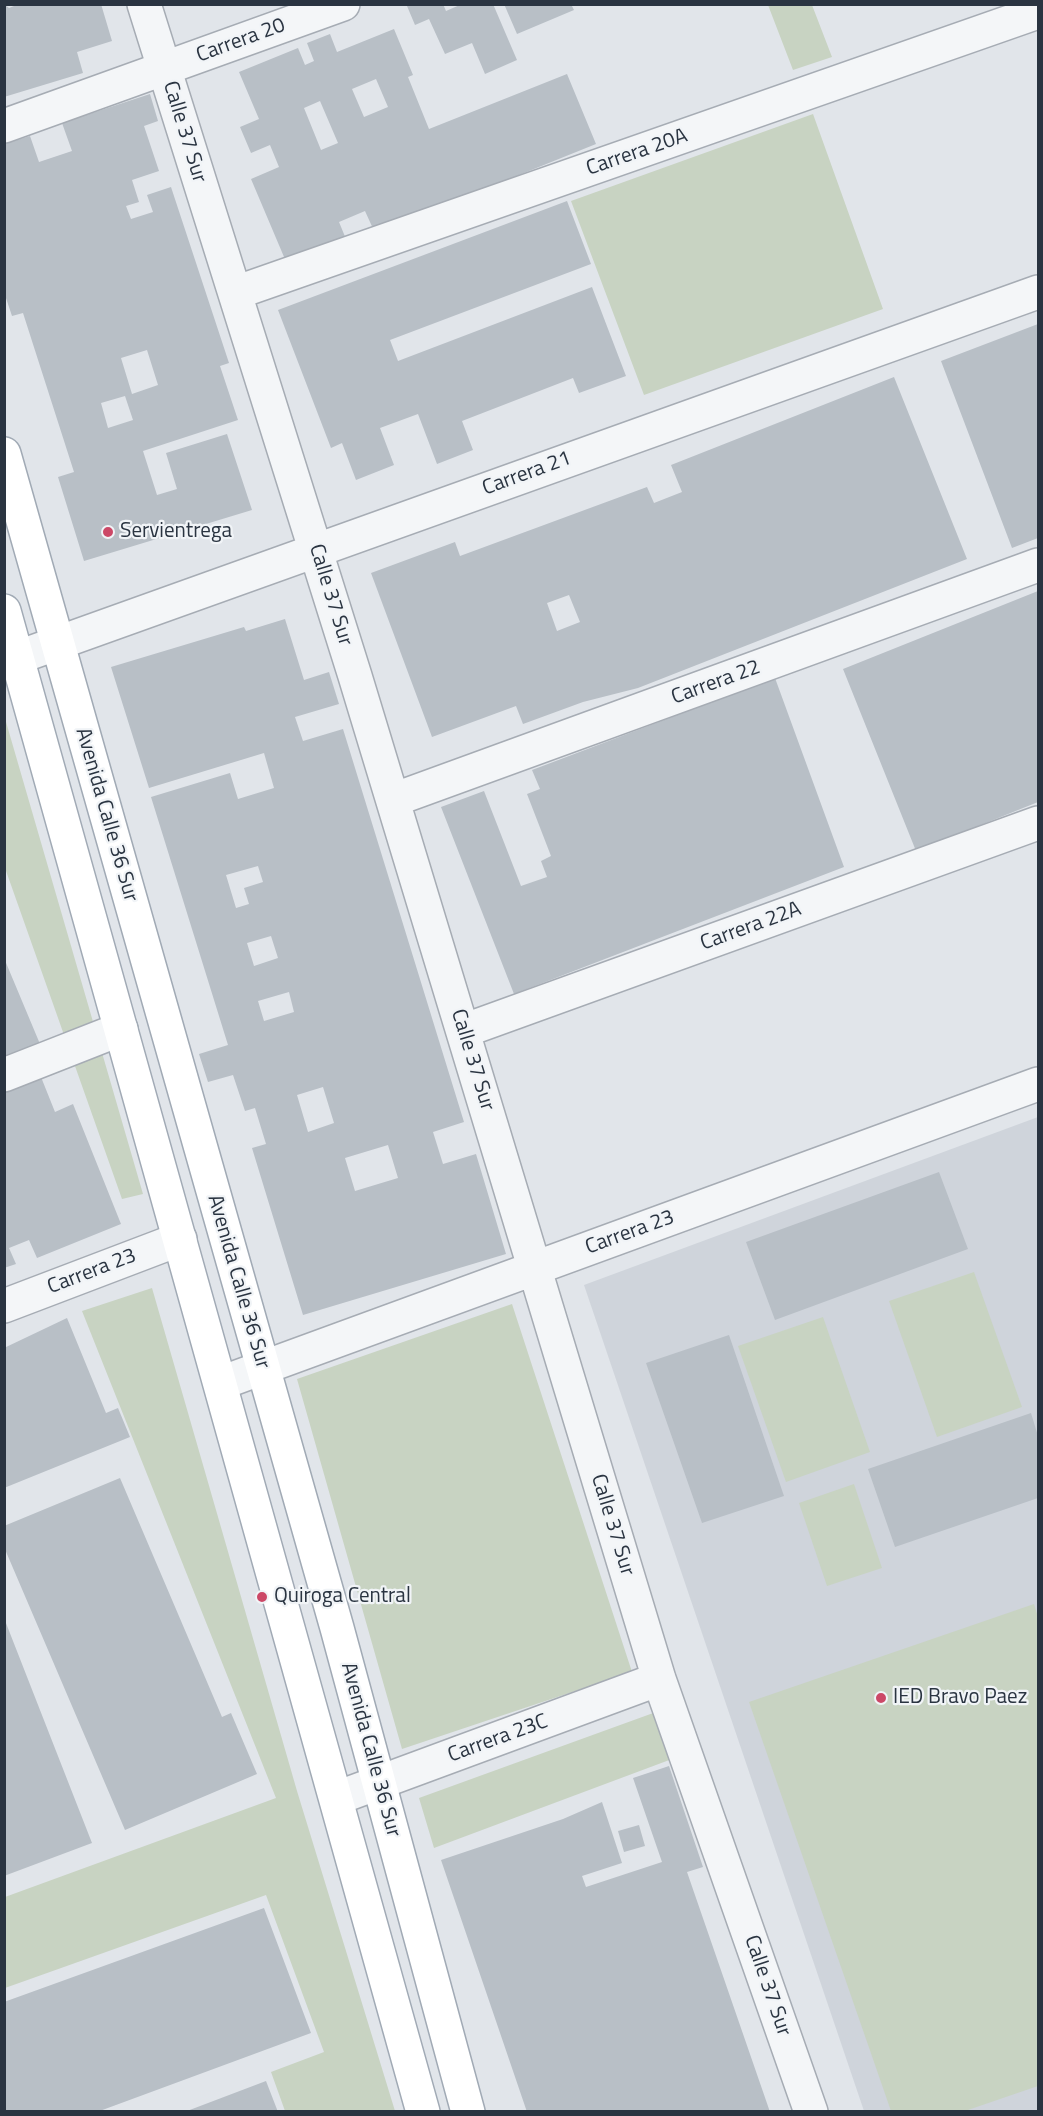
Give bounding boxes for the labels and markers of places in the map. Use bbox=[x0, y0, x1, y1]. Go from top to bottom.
place label: Servientrega bbox=[120, 519, 232, 545]
marker: Servientrega bbox=[101, 525, 115, 539]
place label: Quiroga Central bbox=[274, 1584, 411, 1610]
marker: Quiroga Central bbox=[255, 1590, 269, 1604]
place label: IED Bravo Paez bbox=[893, 1685, 1027, 1711]
marker: IED Bravo Paez bbox=[874, 1691, 888, 1705]

